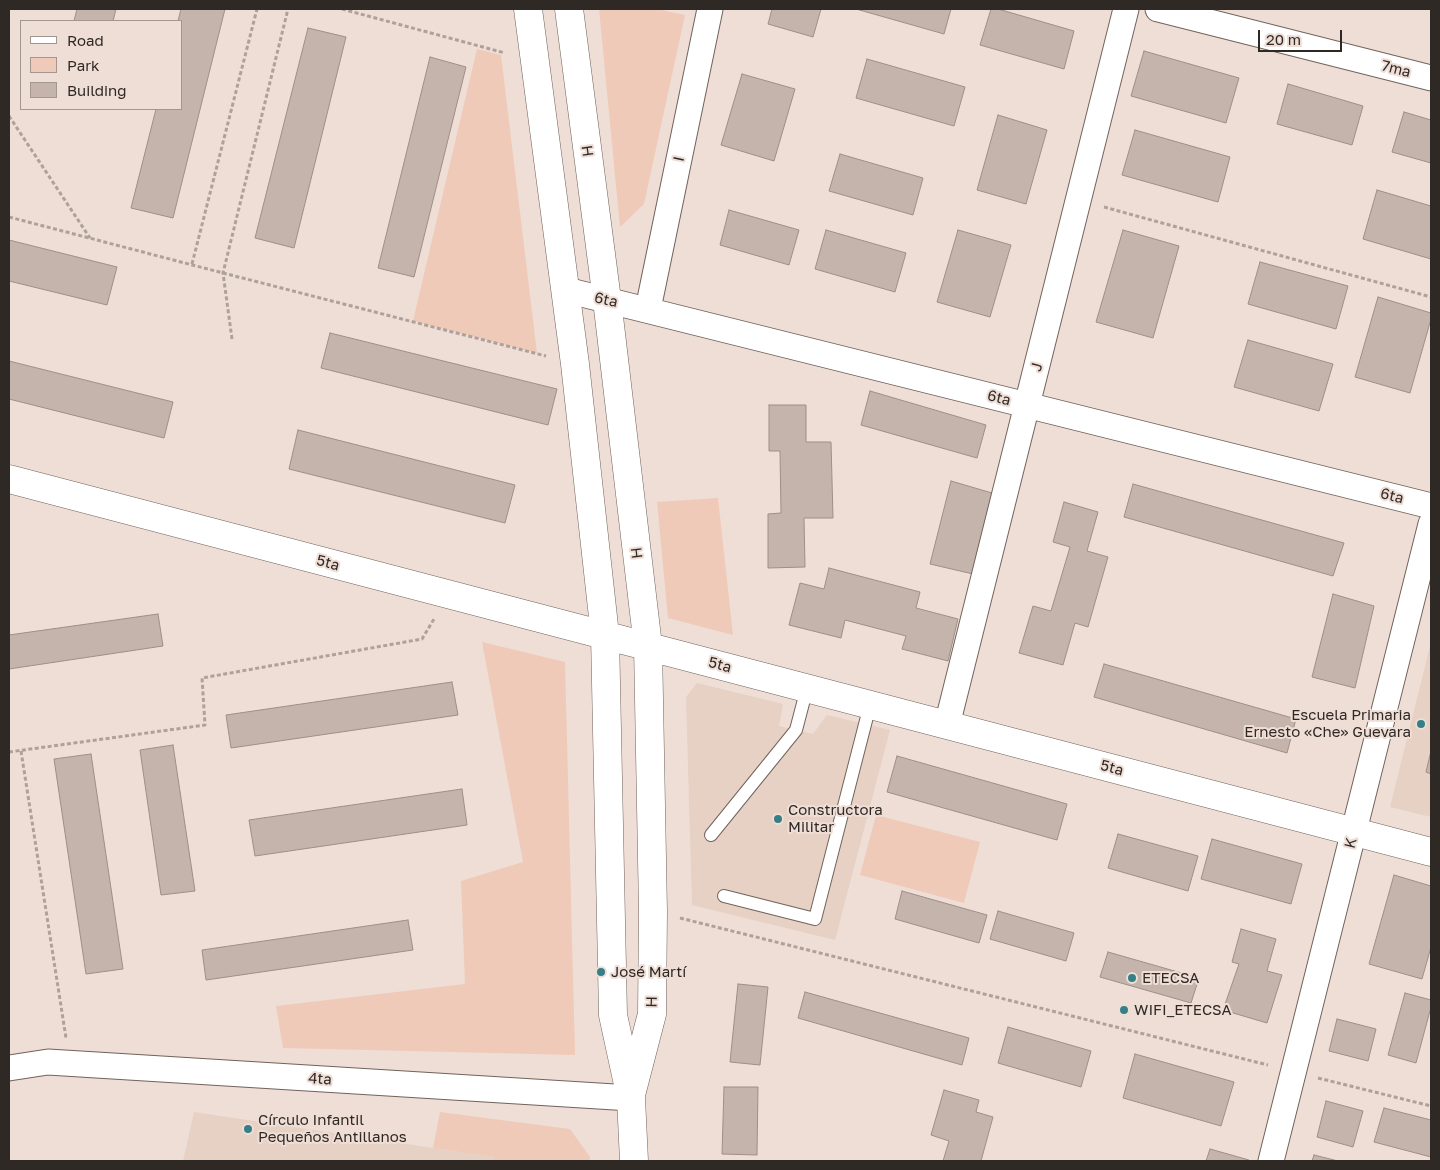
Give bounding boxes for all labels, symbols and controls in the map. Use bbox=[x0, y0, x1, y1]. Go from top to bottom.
legend bbox=[20, 20, 182, 110]
scale bar bbox=[1260, 20, 1344, 52]
text: 20 m bbox=[1266, 30, 1301, 48]
text: Road bbox=[67, 31, 104, 49]
text: Park bbox=[67, 56, 99, 74]
street label: 7ma bbox=[1379, 57, 1413, 81]
text: Building bbox=[67, 81, 127, 99]
street label: H bbox=[577, 144, 597, 158]
street label: I bbox=[670, 155, 688, 163]
street label: 6ta bbox=[593, 289, 619, 311]
street label: J bbox=[1027, 361, 1047, 373]
street label: 6ta bbox=[985, 386, 1013, 410]
street label: 6ta bbox=[1378, 484, 1406, 508]
street label: H bbox=[627, 546, 647, 560]
street label: 5ta bbox=[314, 551, 342, 575]
street label: 5ta bbox=[706, 653, 734, 677]
place label: Escuela Primaria Ernesto «Che» Guevara bbox=[1244, 706, 1411, 741]
marker: Escuela Primaria Ernesto «Che» Guevara bbox=[1415, 718, 1427, 730]
street label: 5ta bbox=[1098, 756, 1126, 780]
place label: Constructora Militar bbox=[788, 801, 883, 836]
marker: Constructora Militar bbox=[772, 813, 784, 825]
street label: K bbox=[1341, 836, 1361, 850]
place label: José Martí bbox=[611, 963, 686, 981]
marker: José Martí bbox=[595, 966, 607, 978]
place label: ETECSA bbox=[1142, 969, 1199, 987]
marker: ETECSA bbox=[1126, 972, 1138, 984]
street label: H bbox=[643, 996, 661, 1008]
place label: WIFI_ETECSA bbox=[1134, 1001, 1232, 1019]
marker: WIFI_ETECSA bbox=[1118, 1004, 1130, 1016]
street label: 4ta bbox=[308, 1069, 332, 1089]
place label: Círculo Infantil Pequeños Antillanos bbox=[258, 1111, 407, 1146]
marker: Círculo Infantil Pequeños Antillanos bbox=[242, 1123, 254, 1135]

